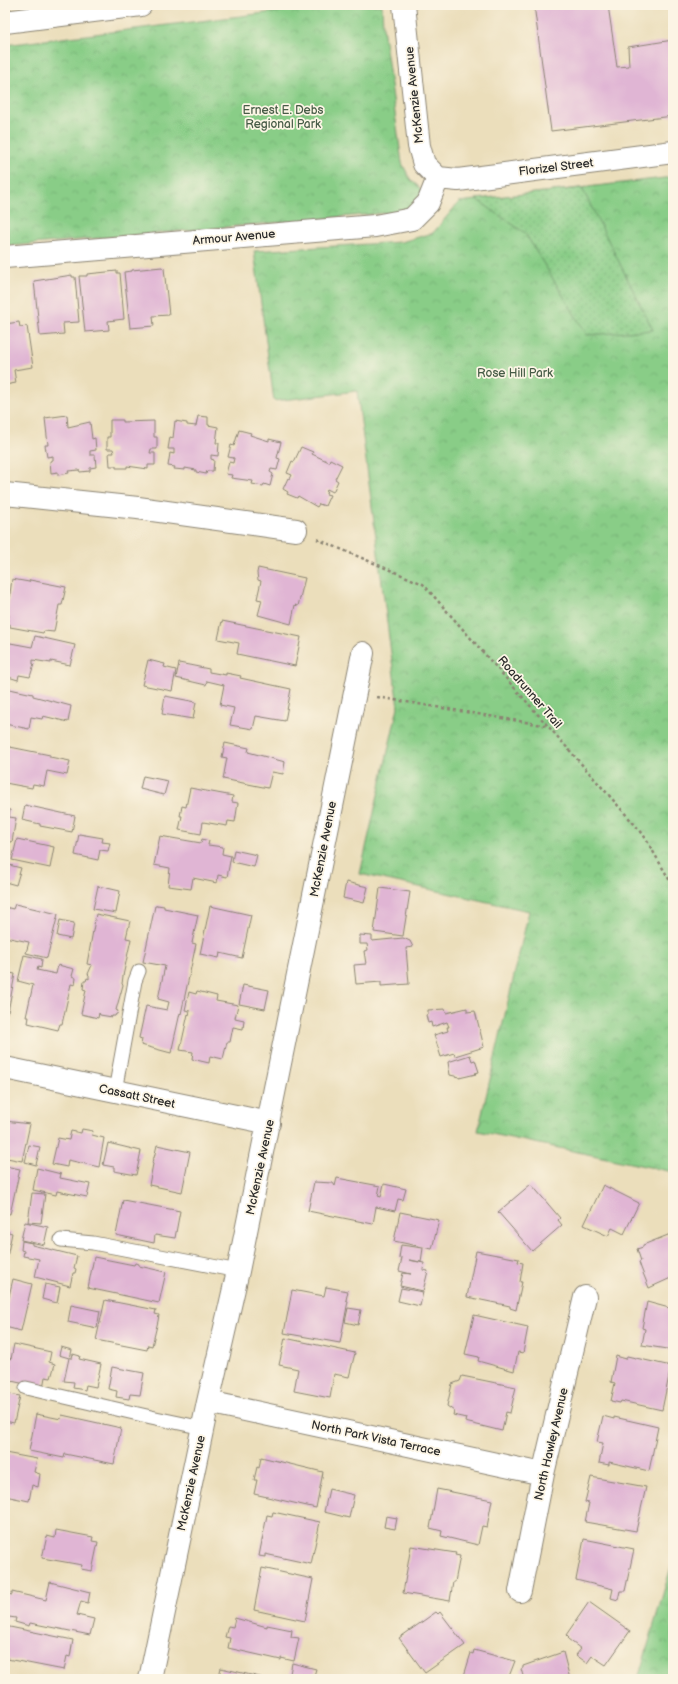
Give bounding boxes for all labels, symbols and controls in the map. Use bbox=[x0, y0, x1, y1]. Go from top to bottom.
street label: McKenzie Avenue bbox=[402, 46, 427, 144]
park label: Ernest E. Debs Regional Park bbox=[243, 103, 323, 132]
street label: Florizel Street bbox=[518, 155, 595, 180]
street label: Armour Avenue bbox=[192, 226, 276, 249]
park label: Rose Hill Park bbox=[477, 366, 553, 381]
street label: Roadrunner Trail bbox=[494, 653, 565, 732]
street label: McKenzie Avenue bbox=[307, 800, 340, 898]
street label: Cassatt Street bbox=[98, 1081, 177, 1112]
street label: McKenzie Avenue bbox=[243, 1118, 278, 1216]
street label: North Hawley Avenue bbox=[531, 1386, 572, 1502]
street label: North Park Vista Terrace bbox=[310, 1417, 442, 1460]
street label: McKenzie Avenue bbox=[174, 1434, 209, 1532]

